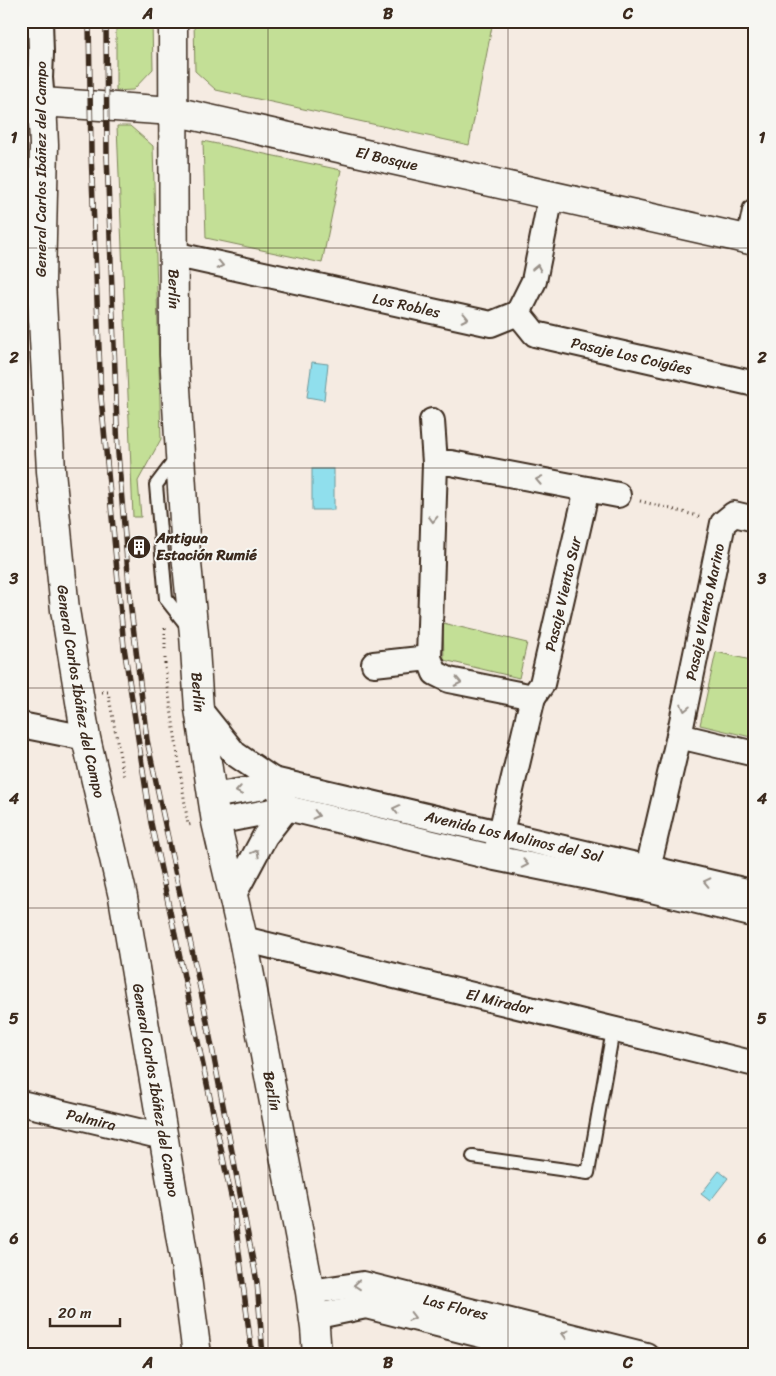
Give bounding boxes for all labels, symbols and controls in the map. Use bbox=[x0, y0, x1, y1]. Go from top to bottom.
text: A bbox=[142, 0, 153, 28]
text: B bbox=[383, 0, 394, 28]
text: C bbox=[622, 0, 634, 28]
street label: General Carlos Ibáñez del Campo bbox=[28, 61, 54, 277]
text: 1 bbox=[11, 123, 18, 152]
text: 1 bbox=[759, 123, 766, 152]
street label: El Bosque bbox=[353, 139, 420, 178]
one-way arrow bbox=[216, 259, 225, 269]
one-way arrow bbox=[531, 263, 541, 272]
street label: Berlín bbox=[161, 269, 187, 309]
street label: Los Robles bbox=[370, 285, 443, 325]
one-way arrow bbox=[460, 312, 469, 323]
street label: Pasaje Los Coigûes bbox=[569, 330, 695, 382]
text: 2 bbox=[8, 343, 19, 372]
text: 2 bbox=[756, 343, 767, 372]
one-way arrow bbox=[535, 475, 543, 486]
one-way arrow bbox=[428, 516, 439, 524]
place label: Antigua Estación Rumié bbox=[155, 525, 257, 568]
street label: Pasaje Viento Sur bbox=[537, 533, 589, 654]
building icon: Antigua Estación Rumié bbox=[126, 534, 152, 560]
street label: Pasaje Viento Marino bbox=[678, 541, 732, 683]
text: 3 bbox=[9, 564, 19, 593]
text: 3 bbox=[757, 564, 767, 593]
street label: General Carlos Ibáñez del Campo bbox=[50, 584, 113, 801]
street label: Berlín bbox=[184, 671, 212, 713]
one-way arrow bbox=[454, 676, 463, 686]
one-way arrow bbox=[680, 703, 691, 712]
text: 4 bbox=[8, 784, 19, 813]
text: 4 bbox=[756, 784, 767, 813]
one-way arrow bbox=[234, 786, 243, 796]
street label: Avenida Los Molinos del Sol bbox=[421, 803, 606, 870]
one-way arrow bbox=[391, 804, 400, 815]
one-way arrow bbox=[311, 809, 320, 820]
one-way arrow bbox=[249, 849, 259, 858]
one-way arrow bbox=[520, 858, 529, 869]
one-way arrow bbox=[703, 878, 712, 888]
street label: El Mirador bbox=[463, 981, 536, 1023]
street label: General Carlos Ibáñez del Campo bbox=[125, 982, 187, 1199]
text: 5 bbox=[9, 1004, 19, 1033]
text: 5 bbox=[757, 1004, 767, 1033]
street label: Berlín bbox=[255, 1069, 288, 1113]
street label: Palmira bbox=[64, 1101, 119, 1138]
text: 6 bbox=[8, 1224, 19, 1253]
text: 6 bbox=[756, 1224, 767, 1253]
one-way arrow bbox=[352, 1279, 360, 1290]
street label: Las Flores bbox=[421, 1287, 491, 1328]
scale bar bbox=[50, 1296, 120, 1328]
text: 20 m bbox=[58, 1300, 92, 1326]
one-way arrow bbox=[407, 1312, 416, 1322]
one-way arrow bbox=[561, 1329, 570, 1340]
text: A bbox=[142, 1348, 153, 1376]
text: B bbox=[383, 1348, 394, 1376]
text: C bbox=[622, 1348, 634, 1376]

